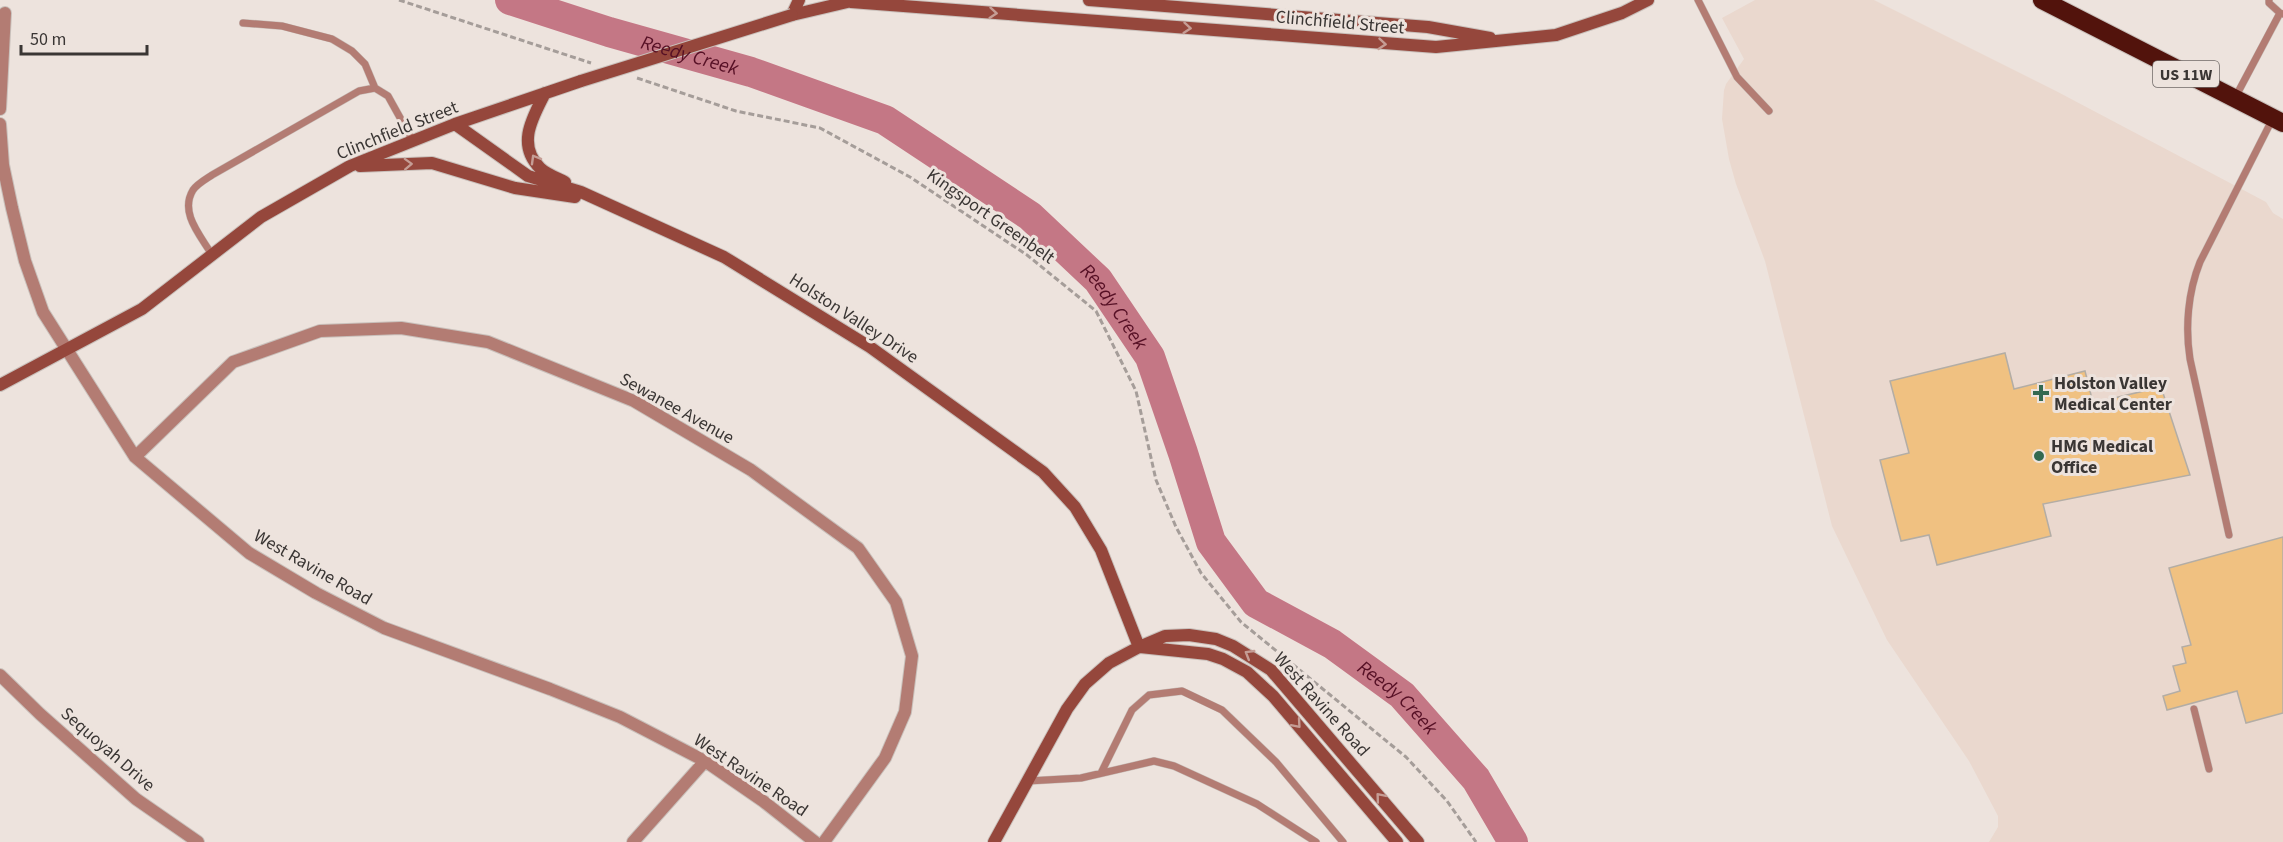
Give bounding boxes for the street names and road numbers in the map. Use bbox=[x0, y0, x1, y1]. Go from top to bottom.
street label: Clinchfield Street bbox=[1275, 4, 1405, 41]
road number: US 11W bbox=[2153, 61, 2219, 87]
street label: Clinchfield Street bbox=[333, 95, 462, 166]
street label: Kingsport Greenbelt bbox=[922, 163, 1060, 270]
street label: Holston Valley Drive bbox=[784, 267, 923, 370]
street label: Sewanee Avenue bbox=[615, 367, 739, 450]
street label: West Ravine Road bbox=[249, 523, 377, 612]
street label: West Ravine Road bbox=[1268, 647, 1375, 762]
street label: Sequoyah Drive bbox=[55, 701, 160, 797]
street label: West Ravine Road bbox=[689, 728, 813, 823]

